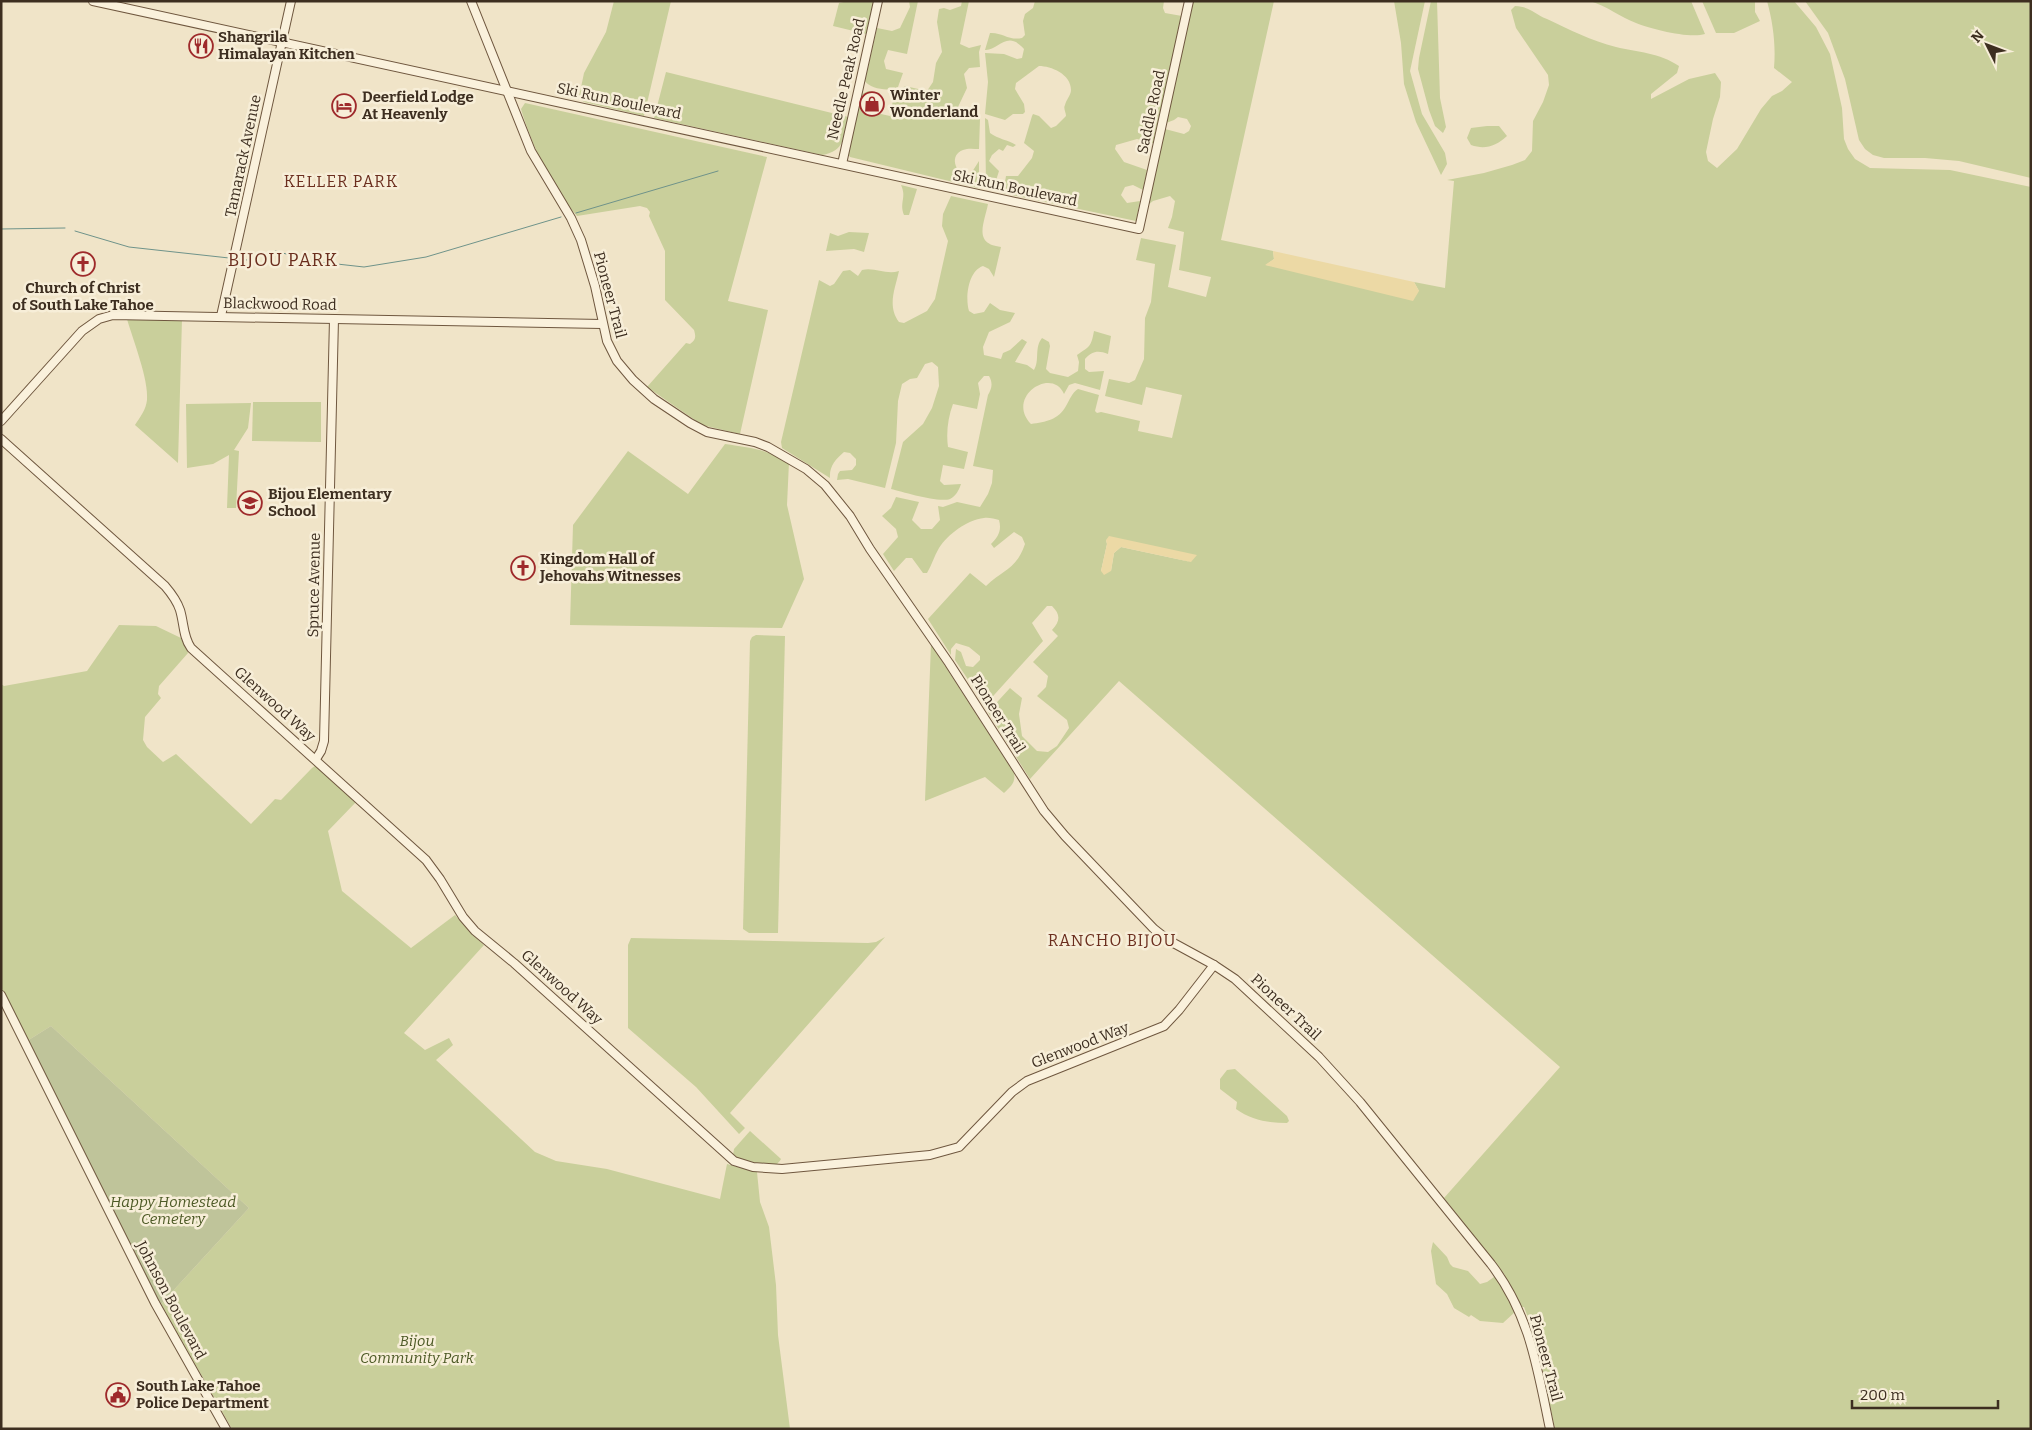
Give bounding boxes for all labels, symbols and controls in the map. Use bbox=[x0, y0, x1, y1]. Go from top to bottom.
street label: Needle Peak Road bbox=[823, 16, 869, 142]
north arrow bbox=[1962, 20, 2012, 70]
text: N bbox=[1968, 27, 1988, 46]
place label: Shangrila Himalayan Kitchen bbox=[218, 28, 355, 63]
restaurant icon: Shangrila Himalayan Kitchen bbox=[188, 33, 214, 59]
street label: Saddle Road bbox=[1133, 68, 1169, 156]
street label: Ski Run Boulevard bbox=[555, 79, 683, 123]
place label: Winter Wonderland bbox=[890, 86, 978, 121]
place label: Deerfield Lodge At Heavenly bbox=[362, 88, 474, 123]
shop icon: Winter Wonderland bbox=[859, 91, 885, 117]
street label: Tamarack Avenue bbox=[221, 93, 265, 219]
hotel icon: Deerfield Lodge At Heavenly bbox=[331, 93, 357, 119]
street label: Ski Run Boulevard bbox=[951, 166, 1079, 210]
district label: KELLER PARK bbox=[284, 172, 398, 191]
district label: BIJOU PARK bbox=[228, 249, 338, 271]
street label: Pioneer Trail bbox=[590, 250, 630, 340]
church icon: Church of Christ of South Lake Tahoe bbox=[70, 251, 96, 277]
place label: Church of Christ of South Lake Tahoe bbox=[12, 279, 154, 314]
street label: Blackwood Road bbox=[223, 294, 337, 314]
place label: Bijou Elementary School bbox=[268, 485, 392, 520]
school or university icon: Bijou Elementary School bbox=[237, 490, 263, 516]
street label: Spruce Avenue bbox=[304, 533, 324, 637]
place label: Kingdom Hall of Jehovahs Witnesses bbox=[539, 550, 681, 585]
church icon: Kingdom Hall of Jehovahs Witnesses bbox=[510, 555, 536, 581]
street label: Glenwood Way bbox=[231, 663, 319, 745]
street label: Pioneer Trail bbox=[967, 671, 1029, 757]
district label: RANCHO BIJOU bbox=[1048, 931, 1176, 950]
street label: Glenwood Way bbox=[518, 946, 606, 1028]
street label: Pioneer Trail bbox=[1247, 970, 1325, 1044]
street label: Glenwood Way bbox=[1029, 1018, 1131, 1072]
park label: Happy Homestead Cemetery bbox=[110, 1193, 236, 1228]
street label: Johnson Boulevard bbox=[132, 1237, 210, 1362]
street label: Pioneer Trail bbox=[1526, 1313, 1566, 1403]
park label: Bijou Community Park bbox=[360, 1332, 475, 1367]
place label: South Lake Tahoe Police Department bbox=[136, 1377, 269, 1412]
scale bar bbox=[1852, 1378, 1998, 1410]
public building icon: South Lake Tahoe Police Department bbox=[105, 1382, 131, 1408]
text: 200 m bbox=[1860, 1386, 1905, 1404]

